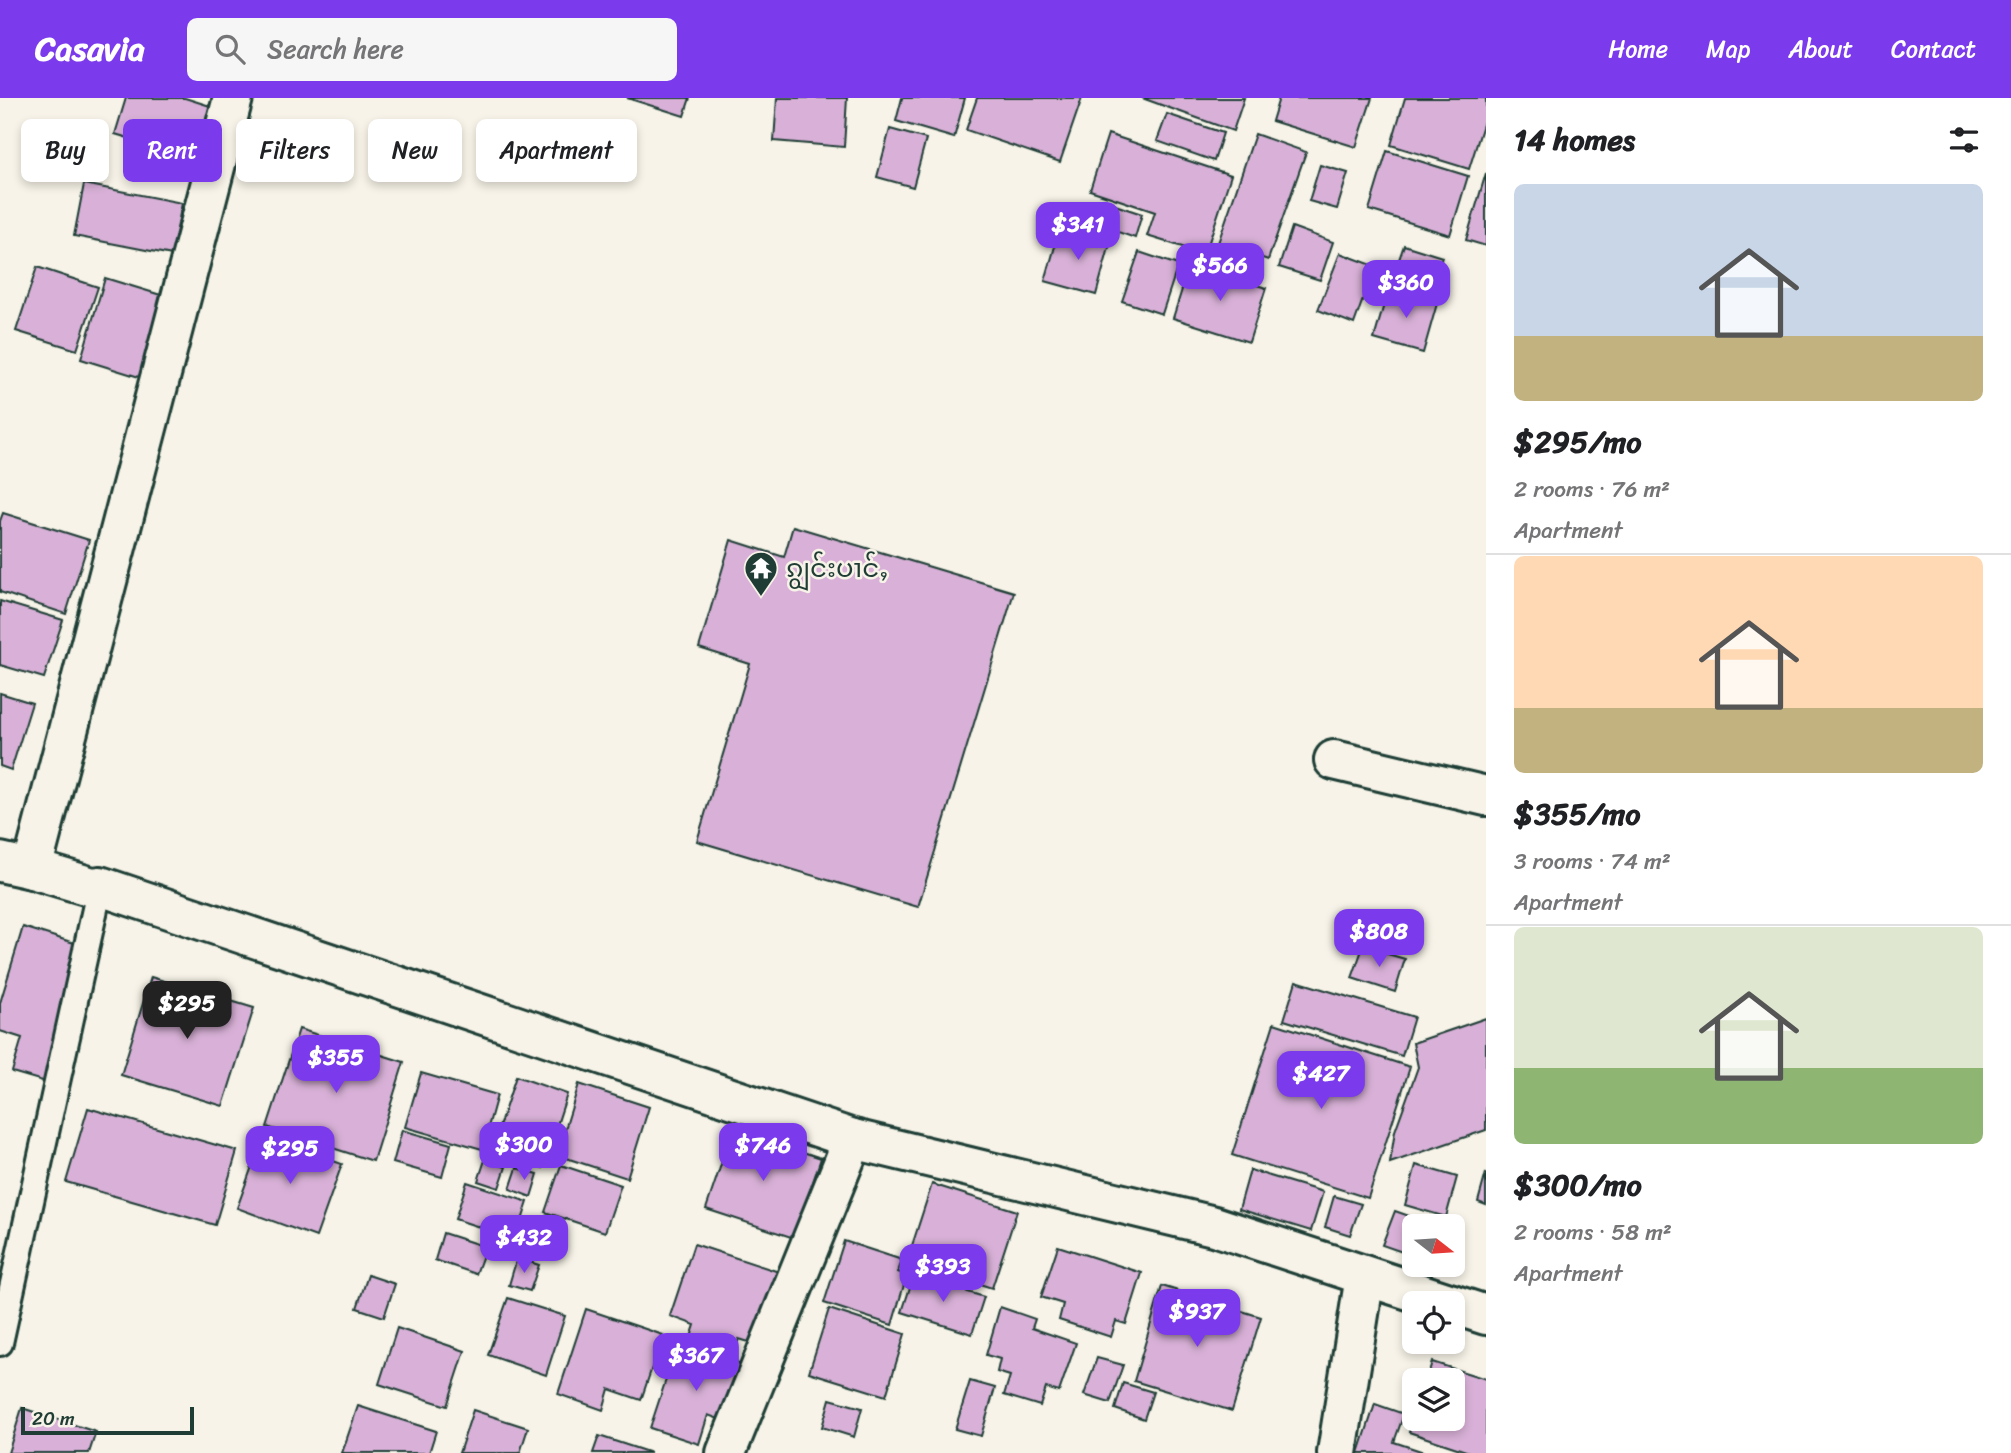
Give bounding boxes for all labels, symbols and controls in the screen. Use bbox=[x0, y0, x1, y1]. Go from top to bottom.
search box bbox=[187, 18, 677, 81]
text: Casavia bbox=[35, 20, 145, 78]
text: Search here bbox=[267, 26, 404, 72]
text: Home bbox=[1608, 28, 1668, 70]
text: Map bbox=[1706, 28, 1750, 70]
text: About bbox=[1788, 28, 1853, 70]
text: Contact bbox=[1891, 28, 1976, 70]
icon: search bbox=[211, 30, 249, 68]
text: 14 homes bbox=[1514, 113, 1635, 167]
chip: Buy bbox=[21, 119, 109, 182]
chip: Rent bbox=[123, 119, 222, 182]
chip: Filters bbox=[236, 119, 354, 182]
chip: New bbox=[368, 119, 462, 182]
chip: Apartment bbox=[476, 119, 637, 182]
icon: filters bbox=[1945, 121, 1983, 159]
pin: $341 bbox=[1037, 202, 1119, 262]
text: $341 bbox=[1052, 204, 1104, 245]
icon: home bbox=[1686, 230, 1812, 356]
pin: $566 bbox=[1179, 244, 1261, 303]
text: $566 bbox=[1192, 245, 1248, 286]
pin: $360 bbox=[1365, 260, 1447, 320]
text: $360 bbox=[1378, 262, 1434, 303]
text: $295/mo bbox=[1514, 415, 1641, 469]
text: 2 rooms · 76 m² bbox=[1514, 469, 1670, 510]
text: Apartment bbox=[1514, 510, 1623, 551]
place label: ၵျွင်းပၢင်ႇ bbox=[786, 545, 888, 591]
temple icon: ၵျွင်းပၢင်ႇ bbox=[742, 549, 780, 598]
icon: home bbox=[1686, 602, 1812, 728]
text: $355/mo bbox=[1514, 787, 1640, 841]
text: 3 rooms · 74 m² bbox=[1514, 841, 1671, 882]
text: Apartment bbox=[1514, 882, 1623, 923]
pin: $808 bbox=[1338, 910, 1420, 969]
text: $808 bbox=[1350, 911, 1408, 952]
icon: home bbox=[1686, 973, 1812, 1099]
pin: $295 bbox=[146, 982, 228, 1041]
text: $295 bbox=[159, 983, 215, 1024]
pin: $355 bbox=[295, 1035, 377, 1095]
text: $355 bbox=[308, 1037, 364, 1078]
pin: $427 bbox=[1280, 1052, 1362, 1111]
text: $427 bbox=[1293, 1053, 1349, 1094]
pin: $300 bbox=[483, 1122, 565, 1182]
text: $300 bbox=[495, 1124, 553, 1165]
pin: $746 bbox=[722, 1124, 804, 1183]
text: $746 bbox=[735, 1125, 791, 1166]
pin: $295 bbox=[249, 1126, 331, 1186]
text: $295 bbox=[262, 1128, 318, 1169]
text: $300/mo bbox=[1514, 1158, 1642, 1212]
text: 2 rooms · 58 m² bbox=[1514, 1212, 1672, 1253]
north arrow bbox=[1402, 1214, 1465, 1278]
map controls bbox=[1402, 1214, 1465, 1431]
pin: $432 bbox=[483, 1216, 565, 1275]
text: $432 bbox=[496, 1217, 552, 1258]
pin: $393 bbox=[902, 1244, 984, 1304]
text: $393 bbox=[916, 1246, 970, 1287]
text: Apartment bbox=[1514, 1253, 1623, 1294]
pin: $937 bbox=[1156, 1290, 1238, 1349]
text: $937 bbox=[1169, 1291, 1225, 1332]
button: locate bbox=[1402, 1291, 1465, 1354]
pin: $367 bbox=[655, 1334, 737, 1393]
text: $367 bbox=[669, 1335, 723, 1376]
button: layers bbox=[1402, 1368, 1465, 1431]
text: 20 m bbox=[32, 1402, 75, 1435]
scale bar bbox=[21, 1404, 194, 1436]

